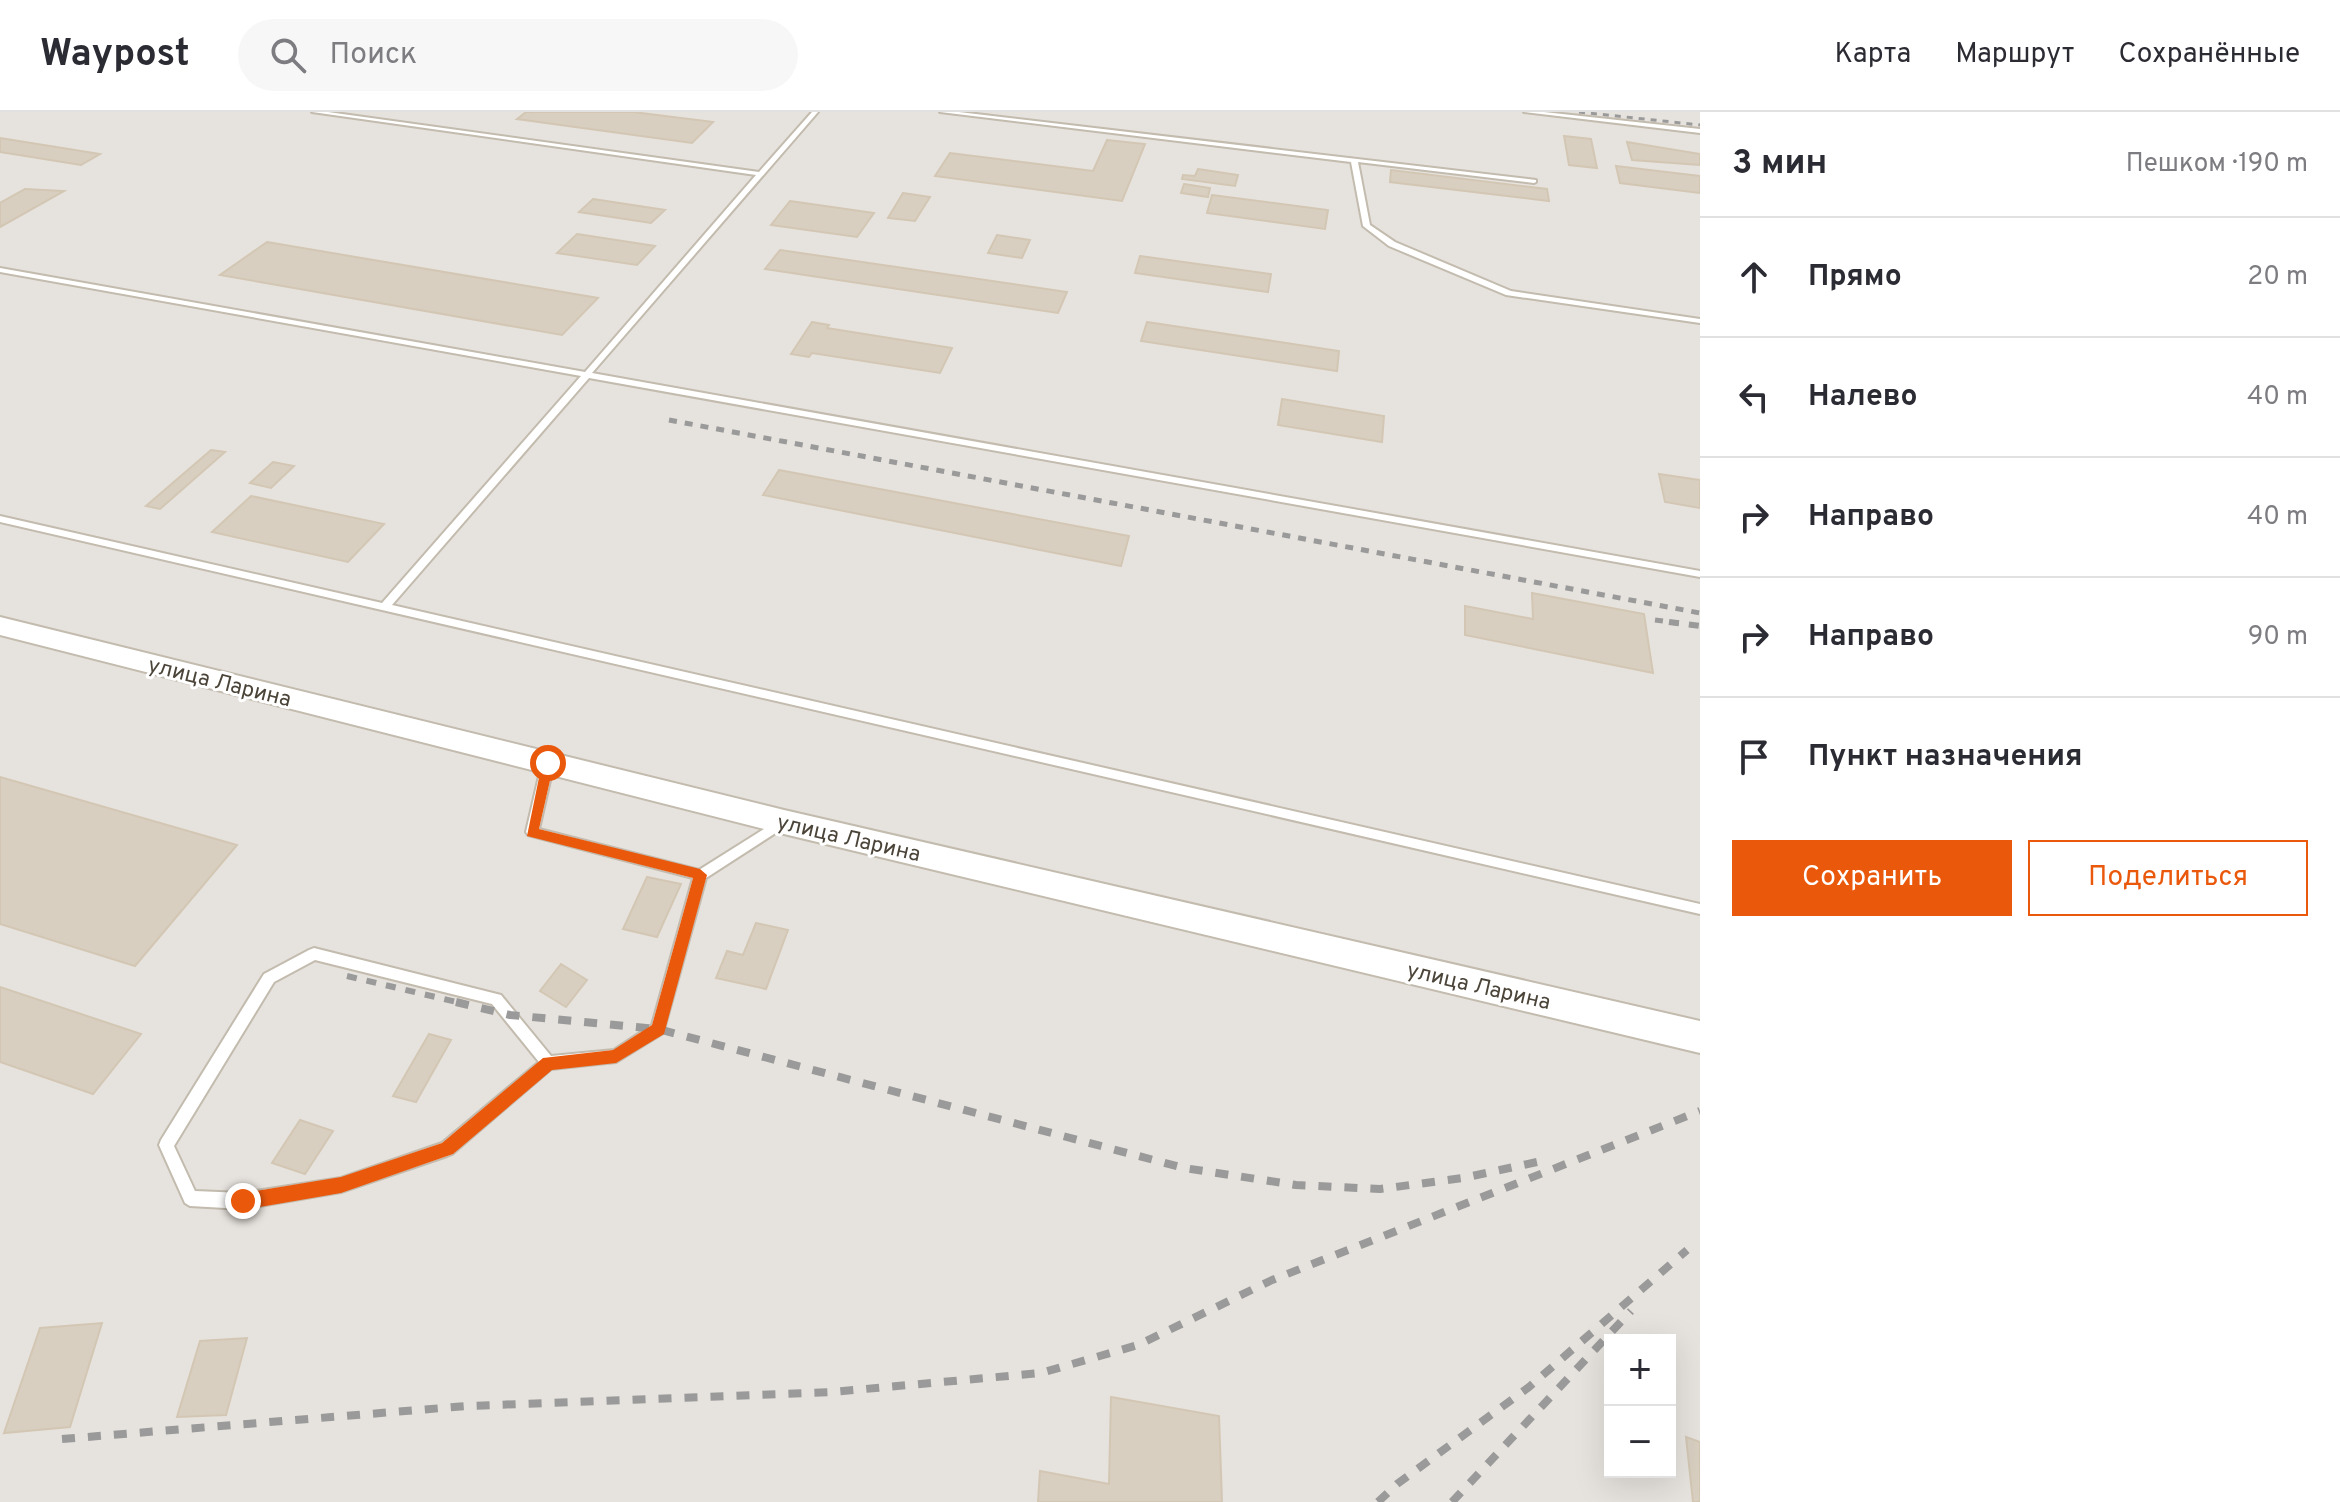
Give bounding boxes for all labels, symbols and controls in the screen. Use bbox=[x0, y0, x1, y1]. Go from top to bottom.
search box bbox=[238, 19, 798, 91]
text: Waypost bbox=[40, 31, 190, 80]
icon: search bbox=[266, 33, 310, 77]
text: Поиск bbox=[330, 37, 417, 74]
text: Карта bbox=[1835, 37, 1911, 73]
text: Маршрут bbox=[1955, 37, 2074, 73]
text: Сохранённые bbox=[2118, 37, 2300, 73]
text: 3 мин bbox=[1732, 143, 1827, 186]
text: Пешком · 190 m bbox=[2126, 148, 2308, 181]
icon: ahead bbox=[1732, 255, 1776, 299]
text: Прямо bbox=[1808, 259, 1902, 296]
text: 20 m bbox=[2247, 261, 2308, 294]
icon: left bbox=[1732, 375, 1776, 419]
text: Налево bbox=[1808, 379, 1917, 416]
text: 40 m bbox=[2247, 381, 2308, 414]
icon: right bbox=[1732, 495, 1776, 539]
text: Направо bbox=[1808, 499, 1934, 536]
text: 40 m bbox=[2247, 501, 2308, 534]
icon: right bbox=[1732, 615, 1776, 659]
text: Направо bbox=[1808, 619, 1934, 656]
text: 90 m bbox=[2248, 621, 2308, 654]
street label: улица Ларина bbox=[145, 653, 294, 714]
icon: arrive bbox=[1732, 735, 1776, 779]
text: Пункт назначения bbox=[1808, 739, 2082, 776]
route start bbox=[530, 745, 566, 781]
street label: улица Ларина bbox=[774, 810, 923, 869]
button: Сохранить bbox=[1732, 840, 2012, 916]
button: Поделиться bbox=[2028, 840, 2308, 916]
street label: улица Ларина bbox=[1404, 958, 1553, 1017]
route end bbox=[225, 1183, 261, 1219]
map controls bbox=[1604, 1334, 1676, 1478]
button: + bbox=[1604, 1334, 1676, 1406]
button: − bbox=[1604, 1406, 1676, 1478]

